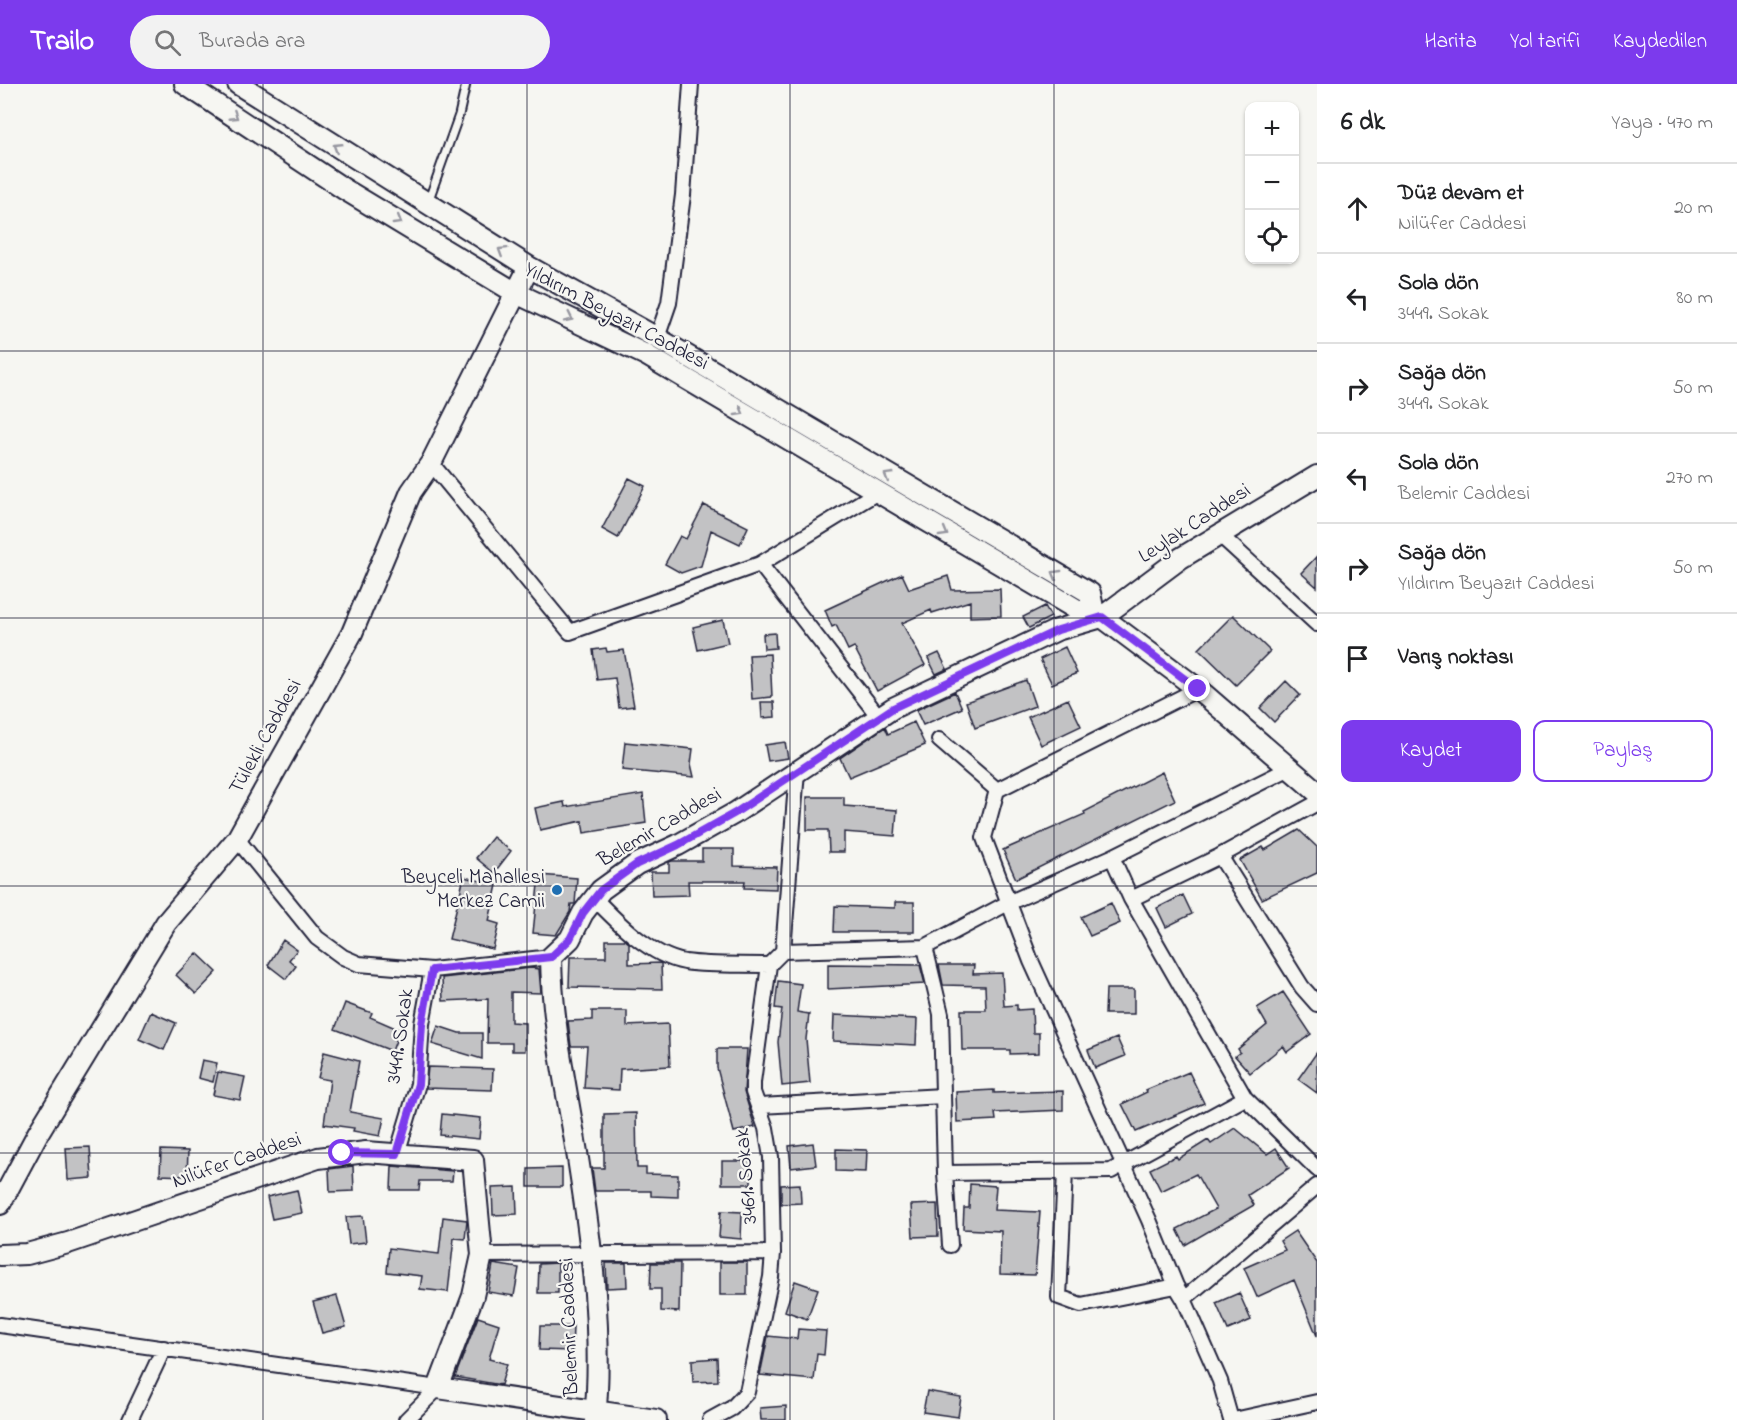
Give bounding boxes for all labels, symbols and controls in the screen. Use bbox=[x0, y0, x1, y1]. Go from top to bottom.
search box bbox=[130, 15, 550, 69]
text: Trailo bbox=[30, 22, 94, 63]
icon: search bbox=[151, 26, 184, 59]
text: Burada ara bbox=[199, 26, 306, 58]
text: Harita bbox=[1425, 27, 1477, 57]
text: Yol tarifi bbox=[1510, 27, 1580, 57]
text: Kaydedilen bbox=[1613, 27, 1707, 57]
map controls bbox=[1245, 102, 1299, 264]
button: + bbox=[1245, 102, 1299, 156]
text: 6 dk bbox=[1341, 104, 1385, 142]
one-way arrow bbox=[227, 109, 238, 120]
text: Yaya · 470 m bbox=[1611, 109, 1713, 138]
one-way arrow bbox=[333, 143, 344, 154]
button: − bbox=[1245, 156, 1299, 210]
text: Düz devam et bbox=[1398, 178, 1524, 210]
icon: ahead bbox=[1341, 192, 1374, 225]
text: 20 m bbox=[1674, 194, 1713, 223]
button: locate bbox=[1245, 210, 1299, 264]
text: Nilüfer Caddesi bbox=[1398, 210, 1526, 239]
one-way arrow bbox=[392, 214, 402, 226]
one-way arrow bbox=[498, 246, 508, 258]
street label: Yıldırım Beyazıt Caddesi bbox=[517, 255, 714, 380]
text: Sola dön bbox=[1398, 268, 1479, 300]
icon: left bbox=[1341, 282, 1374, 315]
text: 80 m bbox=[1676, 284, 1713, 313]
text: 3449. Sokak bbox=[1398, 300, 1489, 329]
one-way arrow bbox=[563, 311, 574, 323]
text: Sağa dön bbox=[1398, 358, 1486, 390]
icon: right bbox=[1341, 372, 1374, 405]
text: 50 m bbox=[1672, 374, 1713, 403]
text: 3449. Sokak bbox=[1398, 390, 1489, 419]
one-way arrow bbox=[734, 404, 744, 416]
text: Sola dön bbox=[1398, 448, 1479, 480]
icon: left bbox=[1341, 462, 1374, 495]
text: 270 m bbox=[1666, 464, 1713, 493]
one-way arrow bbox=[884, 472, 894, 483]
street label: Leylak Caddesi bbox=[1133, 476, 1258, 573]
text: Belemir Caddesi bbox=[1398, 480, 1530, 509]
one-way arrow bbox=[938, 525, 948, 537]
text: Sağa dön bbox=[1398, 538, 1486, 570]
icon: right bbox=[1341, 552, 1374, 585]
text: 50 m bbox=[1672, 554, 1713, 583]
one-way arrow bbox=[1052, 570, 1062, 581]
text: Yıldırım Beyazıt Caddesi bbox=[1398, 570, 1594, 599]
icon: arrive bbox=[1341, 642, 1374, 675]
text: Varış noktası bbox=[1398, 642, 1513, 674]
street label: Tülekli Caddesi bbox=[222, 674, 310, 800]
route end bbox=[1184, 675, 1210, 701]
button: Kaydet bbox=[1341, 720, 1521, 782]
button: Paylaş bbox=[1533, 720, 1713, 782]
street label: Belemir Caddesi bbox=[592, 780, 728, 876]
place label: Beyceli Mahallesi Merkez Camii bbox=[401, 863, 545, 917]
marker: Beyceli Mahallesi Merkez Camii bbox=[550, 883, 564, 897]
street label: 3449. Sokak bbox=[380, 986, 423, 1085]
street label: Nilüfer Caddesi bbox=[168, 1125, 306, 1197]
street label: 3461. Sokak bbox=[728, 1126, 766, 1225]
route start bbox=[328, 1139, 354, 1165]
street label: Belemir Caddesi bbox=[553, 1257, 587, 1398]

